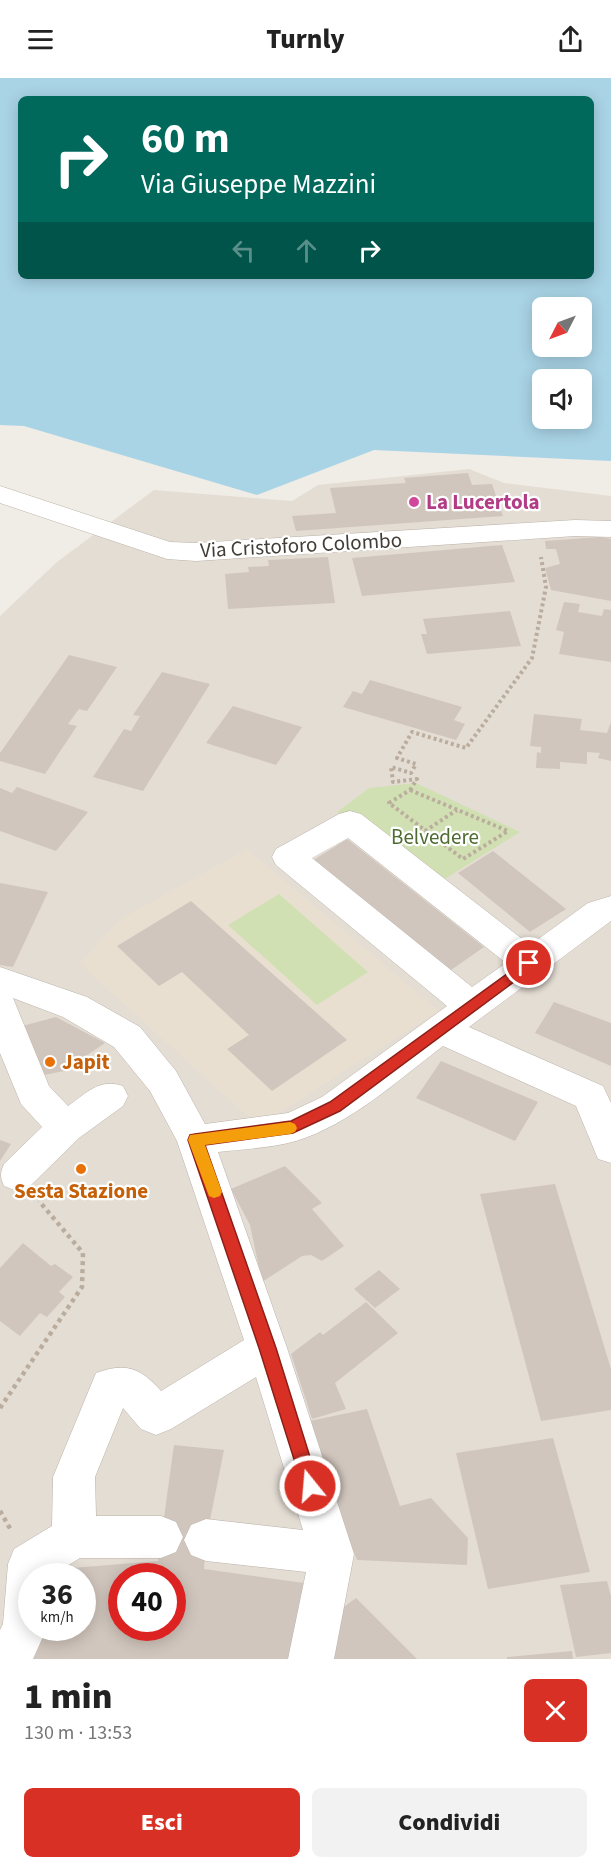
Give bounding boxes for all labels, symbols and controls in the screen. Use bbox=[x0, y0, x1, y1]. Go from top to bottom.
text: Turnly bbox=[266, 20, 345, 59]
icon: menu bbox=[24, 23, 57, 56]
icon: share bbox=[554, 23, 587, 56]
text: 60 m bbox=[141, 109, 230, 169]
icon: right bbox=[42, 120, 120, 198]
text: Via Giuseppe Mazzini bbox=[141, 165, 376, 204]
icon: left bbox=[227, 234, 260, 267]
icon: ahead bbox=[290, 234, 323, 267]
icon: right bbox=[353, 234, 386, 267]
north arrow bbox=[532, 297, 592, 357]
map controls bbox=[532, 297, 592, 429]
button: sound bbox=[532, 369, 592, 429]
place label: La Lucertola bbox=[426, 487, 540, 517]
marker: La Lucertola bbox=[407, 495, 421, 509]
street label: Via Cristoforo Colombo bbox=[199, 525, 403, 565]
park label: Belvedere bbox=[391, 822, 479, 852]
pin bbox=[503, 937, 554, 988]
icon: arrive bbox=[512, 946, 545, 979]
place label: Japit bbox=[62, 1047, 110, 1077]
marker: Japit bbox=[43, 1055, 57, 1069]
marker: Sesta Stazione bbox=[74, 1162, 88, 1176]
place label: Sesta Stazione bbox=[14, 1176, 148, 1206]
position arrow bbox=[278, 1454, 342, 1518]
speed limit sign: 40 bbox=[108, 1563, 186, 1641]
text: 36 bbox=[41, 1573, 73, 1616]
text: km/h bbox=[40, 1607, 74, 1628]
text: 1 min bbox=[24, 1671, 112, 1722]
button: close bbox=[524, 1679, 587, 1742]
text: 130 m · 13:53 bbox=[24, 1719, 132, 1747]
button: Esci bbox=[24, 1788, 300, 1857]
button: Condividi bbox=[312, 1788, 587, 1857]

